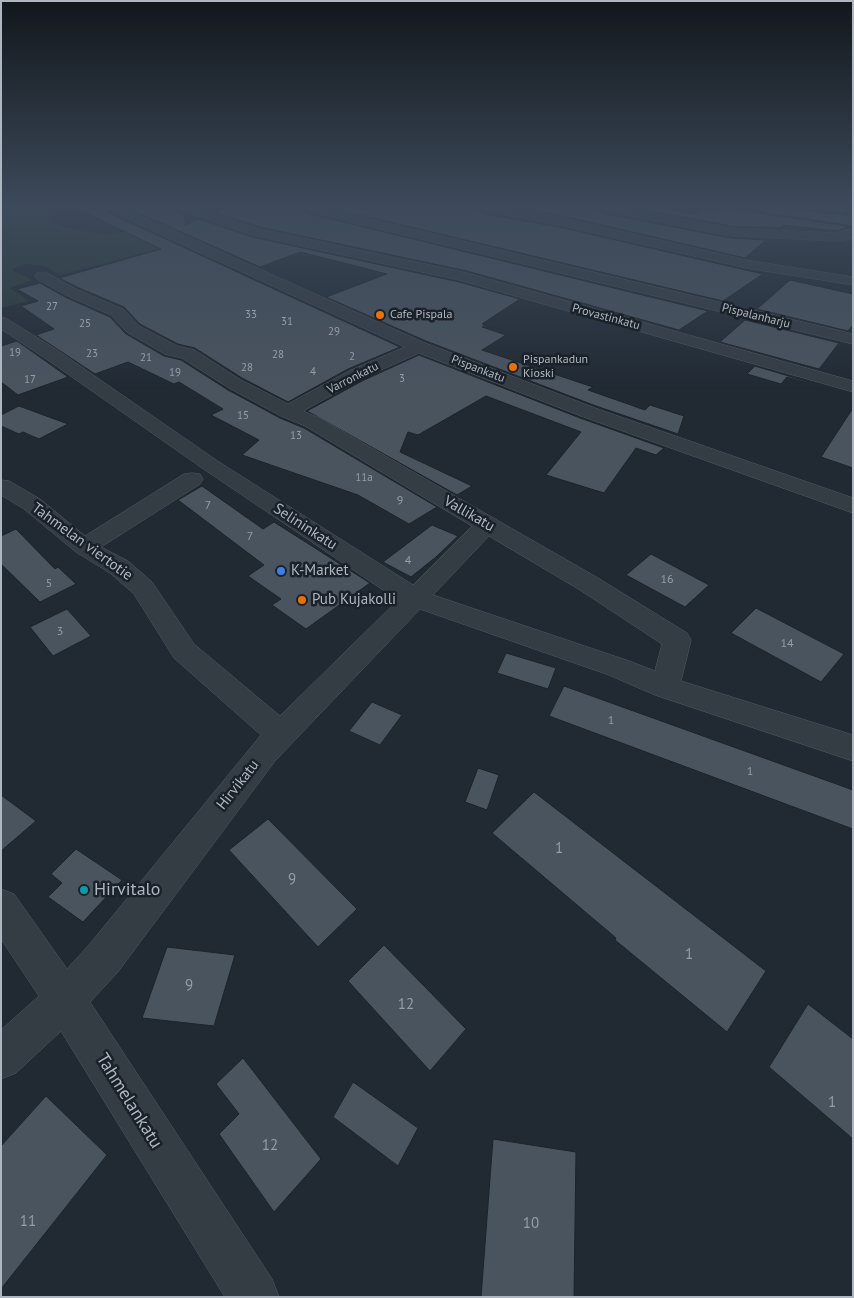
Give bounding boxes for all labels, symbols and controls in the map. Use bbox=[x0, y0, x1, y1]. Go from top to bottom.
house number: 27 bbox=[46, 300, 58, 314]
street label: Provastinkatu bbox=[571, 301, 641, 333]
street label: Pispalanharju bbox=[720, 301, 792, 331]
house number: 33 bbox=[245, 308, 257, 322]
place label: Cafe Pispala bbox=[390, 308, 452, 322]
marker: Cafe Pispala bbox=[374, 309, 386, 321]
house number: 31 bbox=[281, 315, 293, 329]
house number: 25 bbox=[79, 317, 91, 331]
house number: 29 bbox=[328, 325, 340, 339]
house number: 19 bbox=[9, 346, 21, 360]
house number: 23 bbox=[86, 347, 98, 361]
house number: 28 bbox=[272, 348, 284, 362]
house number: 2 bbox=[349, 350, 355, 364]
house number: 21 bbox=[140, 351, 152, 365]
street label: Pispankatu bbox=[449, 352, 507, 386]
place label: Pispankadun Kioski bbox=[523, 353, 588, 381]
street label: Varronkatu bbox=[325, 359, 381, 397]
house number: 28 bbox=[241, 361, 253, 375]
marker: Pispankadun Kioski bbox=[507, 361, 519, 373]
house number: 4 bbox=[310, 365, 316, 379]
house number: 19 bbox=[169, 366, 181, 380]
house number: 3 bbox=[399, 372, 405, 386]
house number: 17 bbox=[24, 373, 36, 387]
house number: 15 bbox=[237, 409, 249, 423]
house number: 13 bbox=[290, 429, 302, 443]
house number: 11a bbox=[355, 471, 373, 485]
street label: Vallikatu bbox=[440, 492, 498, 536]
house number: 9 bbox=[397, 494, 403, 508]
street label: Tahmelan viertotie bbox=[28, 499, 136, 585]
house number: 7 bbox=[205, 499, 211, 513]
street label: Selininkatu bbox=[270, 500, 340, 554]
house number: 7 bbox=[247, 530, 253, 544]
house number: 4 bbox=[405, 554, 411, 568]
place label: K-Market bbox=[291, 562, 348, 580]
marker: K-Market bbox=[275, 565, 287, 577]
house number: 16 bbox=[660, 573, 674, 587]
house number: 5 bbox=[46, 577, 52, 591]
place label: Pub Kujakolli bbox=[312, 591, 396, 609]
marker: Pub Kujakolli bbox=[296, 594, 308, 606]
house number: 3 bbox=[57, 625, 63, 639]
house number: 14 bbox=[780, 637, 794, 651]
house number: 1 bbox=[608, 714, 614, 728]
street label: Hirvikatu bbox=[213, 757, 263, 813]
house number: 1 bbox=[747, 765, 753, 779]
house number: 1 bbox=[555, 840, 563, 858]
house number: 9 bbox=[288, 871, 296, 889]
place label: Hirvitalo bbox=[94, 879, 160, 901]
marker: Hirvitalo bbox=[78, 884, 90, 896]
house number: 1 bbox=[685, 946, 693, 964]
house number: 9 bbox=[185, 977, 193, 995]
house number: 12 bbox=[398, 996, 414, 1014]
street label: Tahmelankatu bbox=[91, 1049, 167, 1153]
house number: 1 bbox=[828, 1094, 836, 1112]
house number: 12 bbox=[262, 1137, 278, 1155]
house number: 11 bbox=[20, 1213, 36, 1231]
house number: 10 bbox=[523, 1215, 539, 1233]

